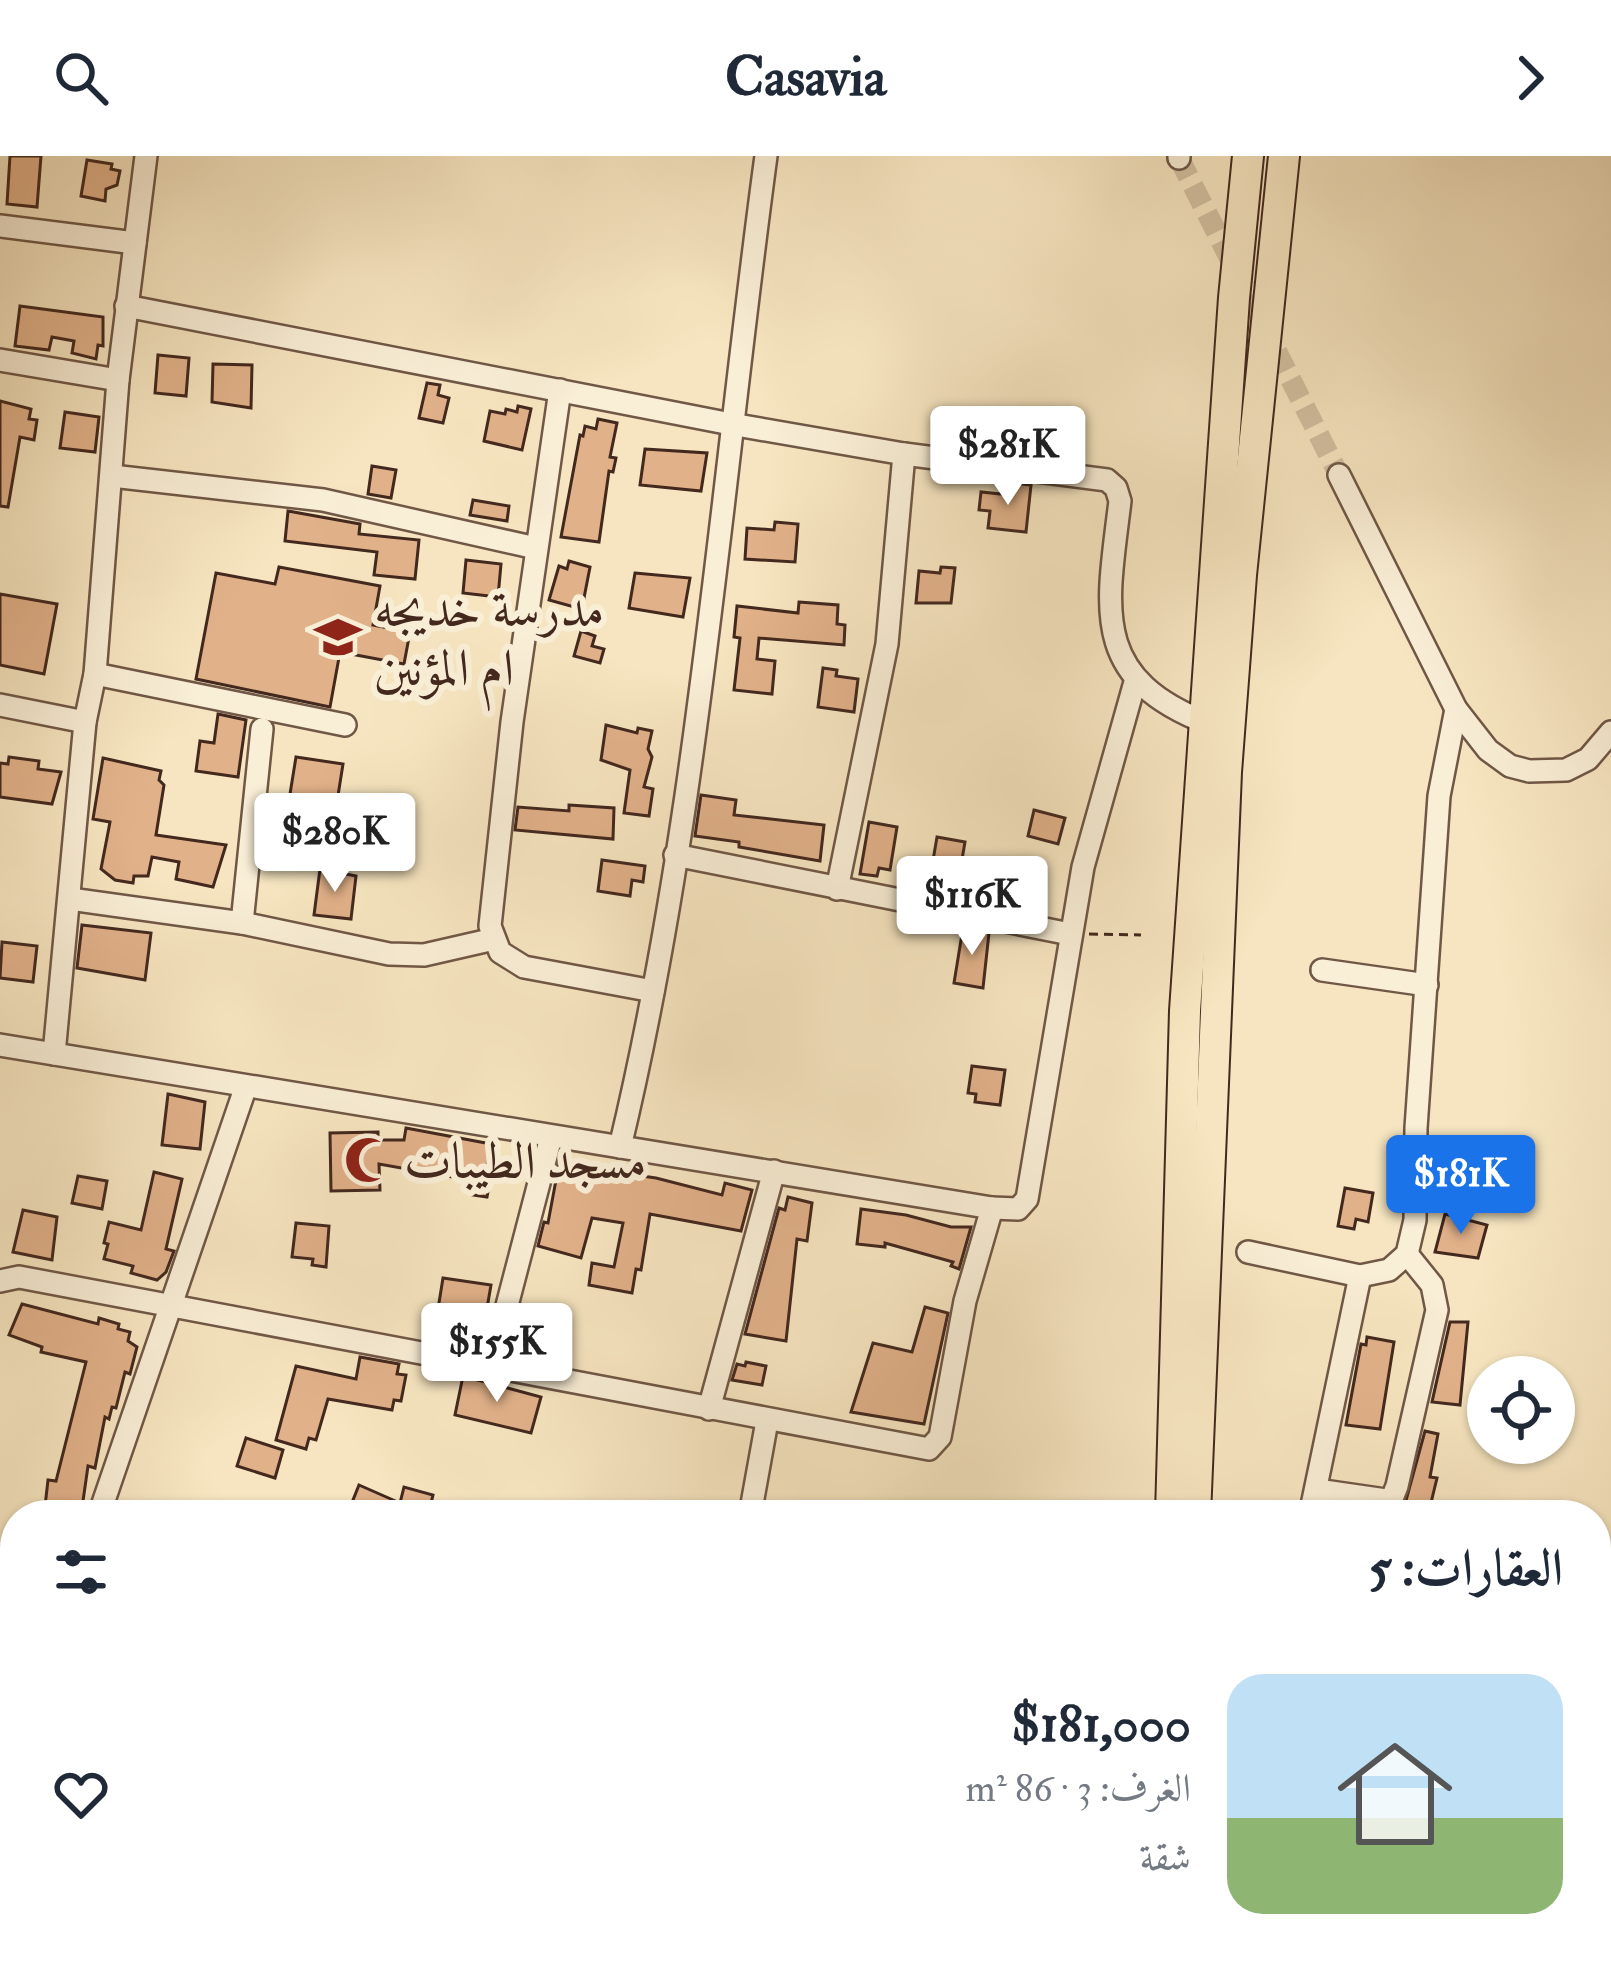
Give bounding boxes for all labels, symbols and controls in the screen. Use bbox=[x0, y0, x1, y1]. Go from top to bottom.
text: Casavia bbox=[725, 44, 886, 112]
icon: search bbox=[48, 45, 114, 111]
icon: forward bbox=[1497, 45, 1563, 111]
pin: $281K bbox=[924, 406, 1092, 508]
text: $281K bbox=[957, 420, 1059, 469]
place label: مدرسة خديجه ام المؤنين bbox=[374, 578, 604, 712]
school or university icon: مدرسة خديجه ام المؤنين bbox=[313, 612, 363, 662]
pin: $280K bbox=[251, 793, 419, 895]
text: $280K bbox=[281, 807, 389, 856]
pin: $116K bbox=[888, 856, 1056, 958]
text: $116K bbox=[924, 870, 1020, 919]
place label: مسجد الطيبات bbox=[404, 1130, 647, 1194]
mosque icon: مسجد الطيبات bbox=[343, 1135, 393, 1185]
pin: $181K bbox=[1377, 1135, 1545, 1237]
text: $181K bbox=[1413, 1149, 1509, 1198]
pin: $155K bbox=[413, 1303, 581, 1405]
text: $155K bbox=[448, 1317, 546, 1366]
map controls bbox=[1467, 1356, 1575, 1464]
button: locate bbox=[1467, 1356, 1575, 1464]
text: العقارات: 5 bbox=[1369, 1537, 1563, 1601]
icon: filters bbox=[48, 1539, 114, 1605]
text: $181,000 bbox=[1011, 1693, 1191, 1757]
icon: home bbox=[1323, 1722, 1467, 1866]
icon: heart bbox=[48, 1761, 114, 1827]
text: الغرف: 3 · 86 m² bbox=[965, 1764, 1191, 1813]
text: شقة bbox=[1139, 1833, 1191, 1882]

